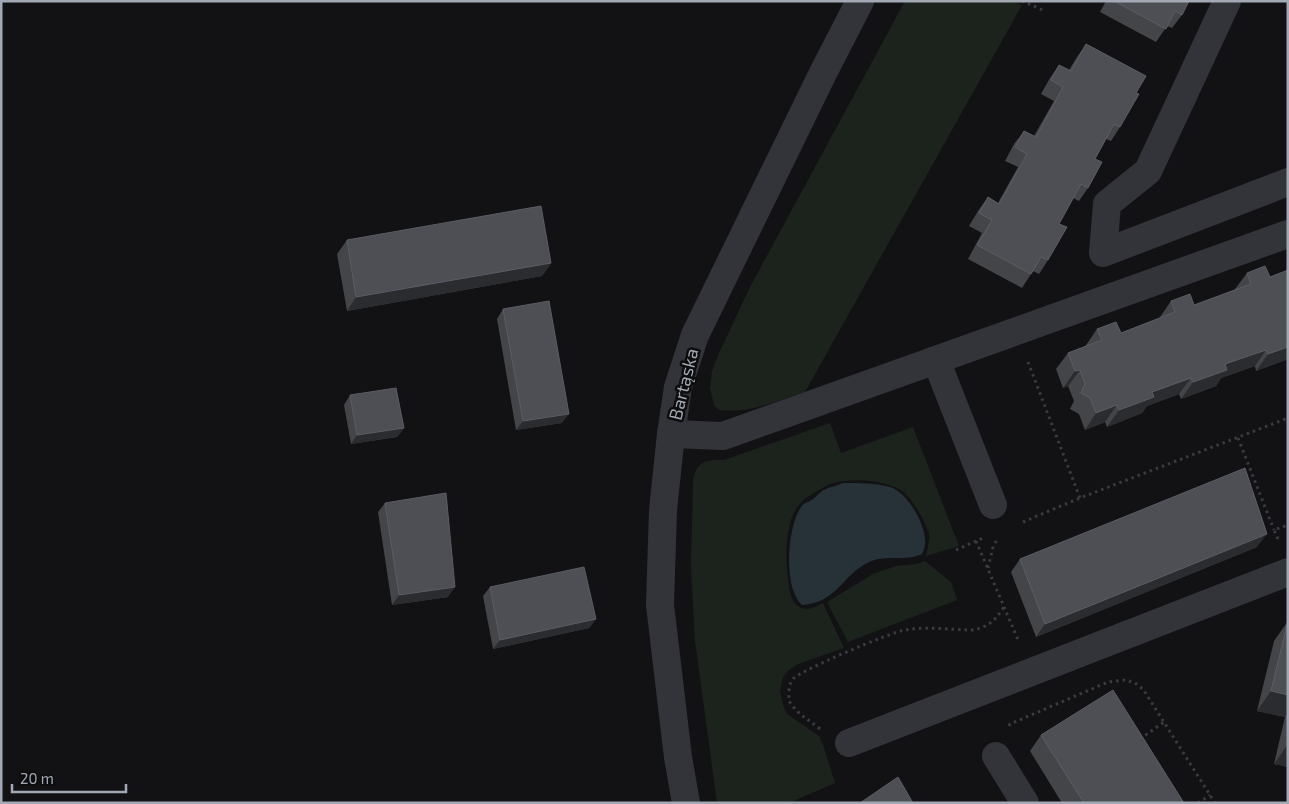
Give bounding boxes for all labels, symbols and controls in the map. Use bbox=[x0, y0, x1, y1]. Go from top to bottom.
street label: Bartąska bbox=[663, 346, 703, 422]
scale bar bbox=[12, 762, 126, 794]
text: 20 m bbox=[20, 769, 54, 787]

